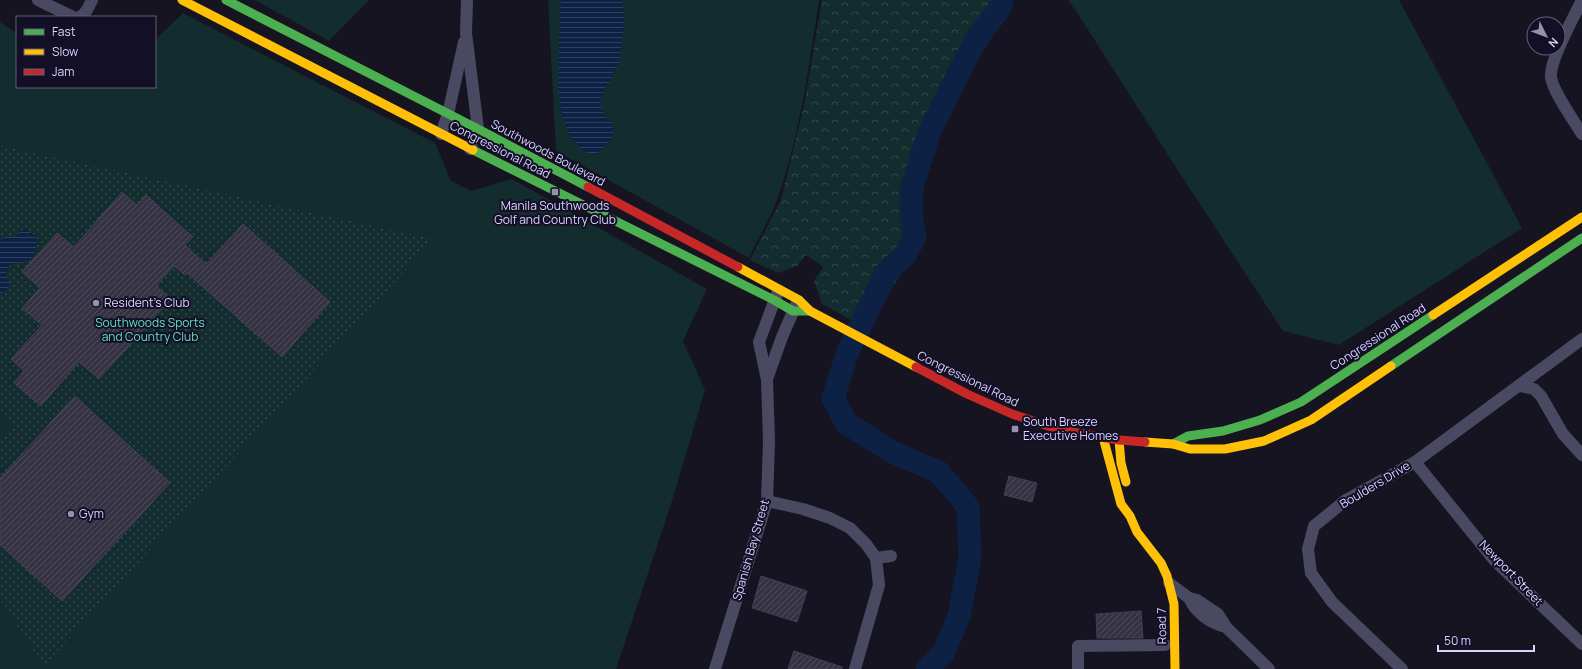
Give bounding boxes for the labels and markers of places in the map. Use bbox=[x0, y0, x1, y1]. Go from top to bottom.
marker: Manila Southwoods Golf and Country Club bbox=[550, 187, 560, 197]
place label: Manila Southwoods Golf and Country Club bbox=[494, 197, 616, 228]
place label: Resident's Club bbox=[104, 294, 190, 311]
marker: Resident's Club bbox=[91, 298, 101, 308]
place label: South Breeze Executive Homes bbox=[1023, 413, 1118, 444]
marker: South Breeze Executive Homes bbox=[1010, 424, 1020, 434]
place label: Gym bbox=[79, 505, 104, 522]
marker: Gym bbox=[66, 509, 76, 519]

